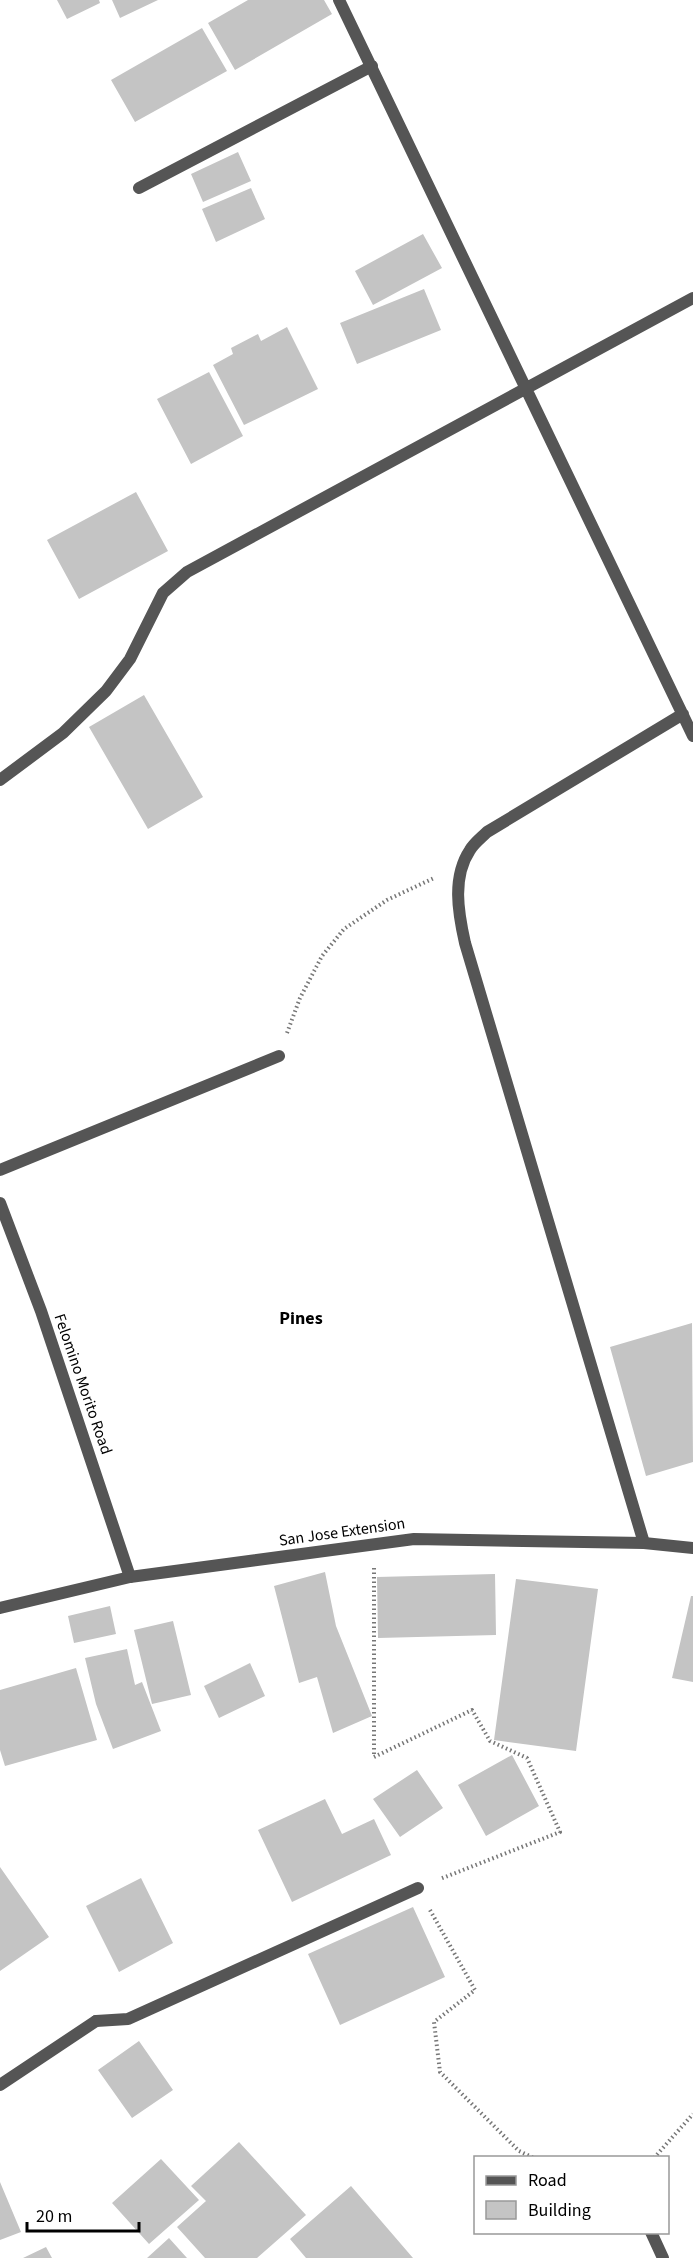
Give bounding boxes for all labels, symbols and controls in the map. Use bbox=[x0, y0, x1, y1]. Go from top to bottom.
district label: Pines bbox=[279, 1306, 323, 1331]
street label: Felomino Morito Road bbox=[49, 1311, 117, 1457]
street label: San Jose Extension bbox=[277, 1512, 407, 1552]
legend bbox=[474, 2156, 669, 2234]
text: Road bbox=[528, 2168, 567, 2193]
scale bar bbox=[27, 2195, 140, 2233]
text: Building bbox=[528, 2198, 591, 2223]
text: 20 m bbox=[36, 2204, 72, 2229]

